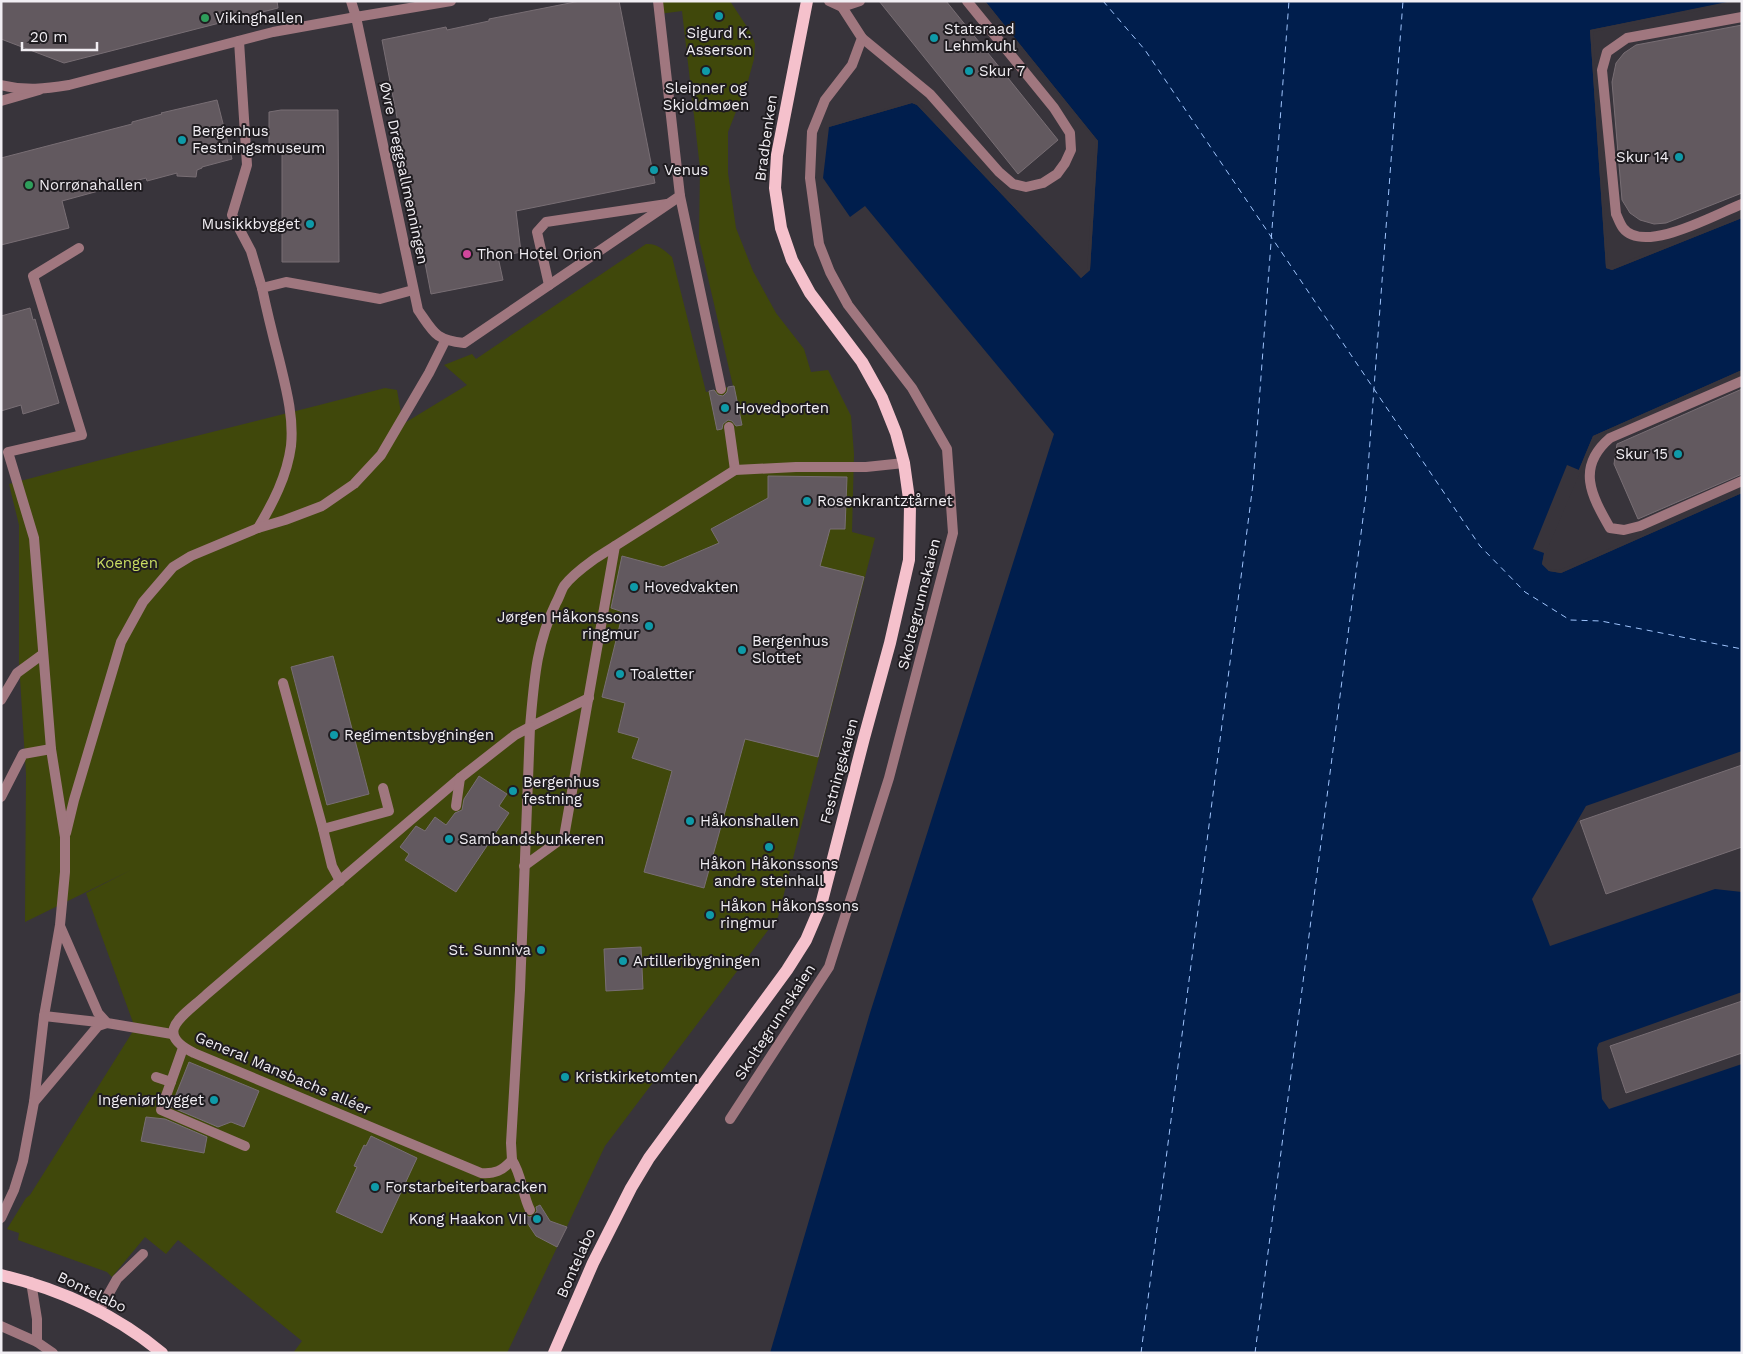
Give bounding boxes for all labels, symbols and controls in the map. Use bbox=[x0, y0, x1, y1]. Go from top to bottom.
place label: Vikinghallen bbox=[215, 9, 303, 27]
marker: Sigurd K. Asserson bbox=[713, 10, 725, 22]
marker: Vikinghallen bbox=[199, 12, 211, 24]
scale bar bbox=[22, 20, 98, 52]
place label: Statsraad Lehmkuhl bbox=[944, 20, 1017, 55]
place label: Sigurd K. Asserson bbox=[686, 24, 752, 59]
text: 20 m bbox=[30, 28, 68, 46]
marker: Statsraad Lehmkuhl bbox=[928, 32, 940, 44]
place label: Skur 7 bbox=[979, 62, 1025, 80]
marker: Sleipner og Skjoldmøen bbox=[700, 65, 712, 77]
marker: Skur 7 bbox=[963, 65, 975, 77]
place label: Sleipner og Skjoldmøen bbox=[663, 79, 749, 114]
street label: Øvre Dreggsallmenningen bbox=[376, 80, 432, 266]
street label: Bradbenken bbox=[751, 94, 781, 182]
place label: Bergenhus Festningsmuseum bbox=[192, 122, 325, 157]
marker: Bergenhus Festningsmuseum bbox=[176, 134, 188, 146]
place label: Skur 14 bbox=[1616, 148, 1669, 166]
marker: Skur 14 bbox=[1673, 151, 1685, 163]
place label: Venus bbox=[664, 161, 708, 179]
marker: Venus bbox=[648, 164, 660, 176]
place label: Norrønahallen bbox=[39, 176, 143, 194]
marker: Norrønahallen bbox=[23, 179, 35, 191]
place label: Musikkbygget bbox=[202, 215, 301, 233]
marker: Musikkbygget bbox=[304, 218, 316, 230]
place label: Thon Hotel Orion bbox=[477, 245, 602, 263]
marker: Thon Hotel Orion bbox=[461, 248, 473, 260]
place label: Hovedporten bbox=[735, 399, 829, 417]
marker: Hovedporten bbox=[719, 402, 731, 414]
place label: Skur 15 bbox=[1615, 445, 1668, 463]
marker: Skur 15 bbox=[1672, 448, 1684, 460]
place label: Rosenkrantztårnet bbox=[817, 492, 954, 510]
marker: Rosenkrantztårnet bbox=[801, 495, 813, 507]
street label: Skoltegrunnskaien bbox=[894, 536, 944, 672]
park label: Koengen bbox=[96, 554, 158, 572]
place label: Hovedvakten bbox=[644, 578, 739, 596]
marker: Hovedvakten bbox=[628, 581, 640, 593]
place label: Jørgen Håkonssons ringmur bbox=[497, 608, 639, 643]
marker: Jørgen Håkonssons ringmur bbox=[643, 620, 655, 632]
place label: Bergenhus Slottet bbox=[752, 632, 829, 667]
marker: Bergenhus Slottet bbox=[736, 644, 748, 656]
place label: Toaletter bbox=[630, 665, 694, 683]
marker: Toaletter bbox=[614, 668, 626, 680]
street label: Festningskaien bbox=[816, 716, 862, 826]
place label: Regimentsbygningen bbox=[344, 726, 494, 744]
marker: Regimentsbygningen bbox=[328, 729, 340, 741]
place label: Bergenhus festning bbox=[523, 773, 600, 808]
marker: Bergenhus festning bbox=[507, 785, 519, 797]
place label: Håkonshallen bbox=[700, 812, 799, 830]
marker: Håkonshallen bbox=[684, 815, 696, 827]
place label: Sambandsbunkeren bbox=[459, 830, 604, 848]
marker: Sambandsbunkeren bbox=[443, 833, 455, 845]
marker: Håkon Håkonssons andre steinhall bbox=[763, 841, 775, 853]
place label: Håkon Håkonssons andre steinhall bbox=[700, 855, 839, 890]
place label: Håkon Håkonssons ringmur bbox=[720, 897, 859, 932]
marker: Håkon Håkonssons ringmur bbox=[704, 909, 716, 921]
place label: St. Sunniva bbox=[449, 941, 531, 959]
marker: St. Sunniva bbox=[535, 944, 547, 956]
place label: Artilleribygningen bbox=[633, 952, 760, 970]
marker: Artilleribygningen bbox=[617, 955, 629, 967]
street label: Skoltegrunnskaien bbox=[731, 961, 819, 1083]
street label: General Mansbachs alléer bbox=[192, 1028, 374, 1118]
place label: Kristkirketomten bbox=[575, 1068, 698, 1086]
marker: Kristkirketomten bbox=[559, 1071, 571, 1083]
place label: Ingeniørbygget bbox=[98, 1091, 205, 1109]
marker: Ingeniørbygget bbox=[208, 1094, 220, 1106]
place label: Forstarbeiterbaracken bbox=[385, 1178, 547, 1196]
marker: Forstarbeiterbaracken bbox=[369, 1181, 381, 1193]
place label: Kong Haakon VII bbox=[409, 1210, 527, 1228]
marker: Kong Haakon VII bbox=[531, 1213, 543, 1225]
street label: Bontelabo bbox=[553, 1225, 599, 1301]
street label: Bontelabo bbox=[55, 1268, 129, 1316]

